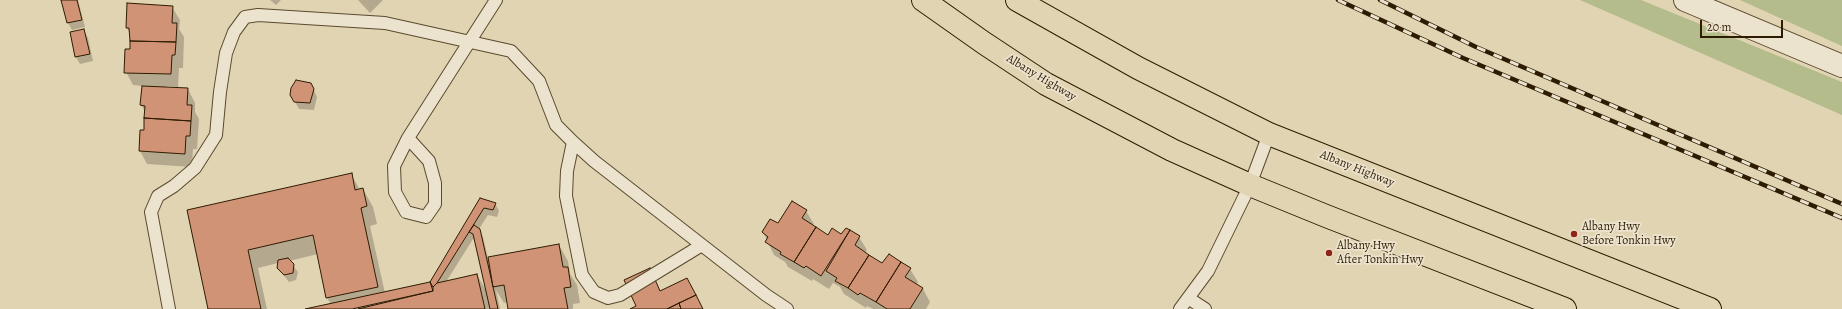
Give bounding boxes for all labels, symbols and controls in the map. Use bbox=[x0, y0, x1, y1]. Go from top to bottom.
scale bar bbox=[1702, 12, 1785, 38]
text: 20 m bbox=[1707, 19, 1731, 35]
street label: Albany Highway bbox=[1003, 51, 1079, 105]
street label: Albany Highway bbox=[1318, 148, 1396, 190]
place label: Albany Hwy Before Tonkin Hwy bbox=[1582, 220, 1676, 248]
marker: Albany Hwy Before Tonkin Hwy bbox=[1569, 229, 1579, 239]
place label: Albany Hwy After Tonkin Hwy bbox=[1337, 239, 1423, 267]
marker: Albany Hwy After Tonkin Hwy bbox=[1324, 248, 1334, 258]

